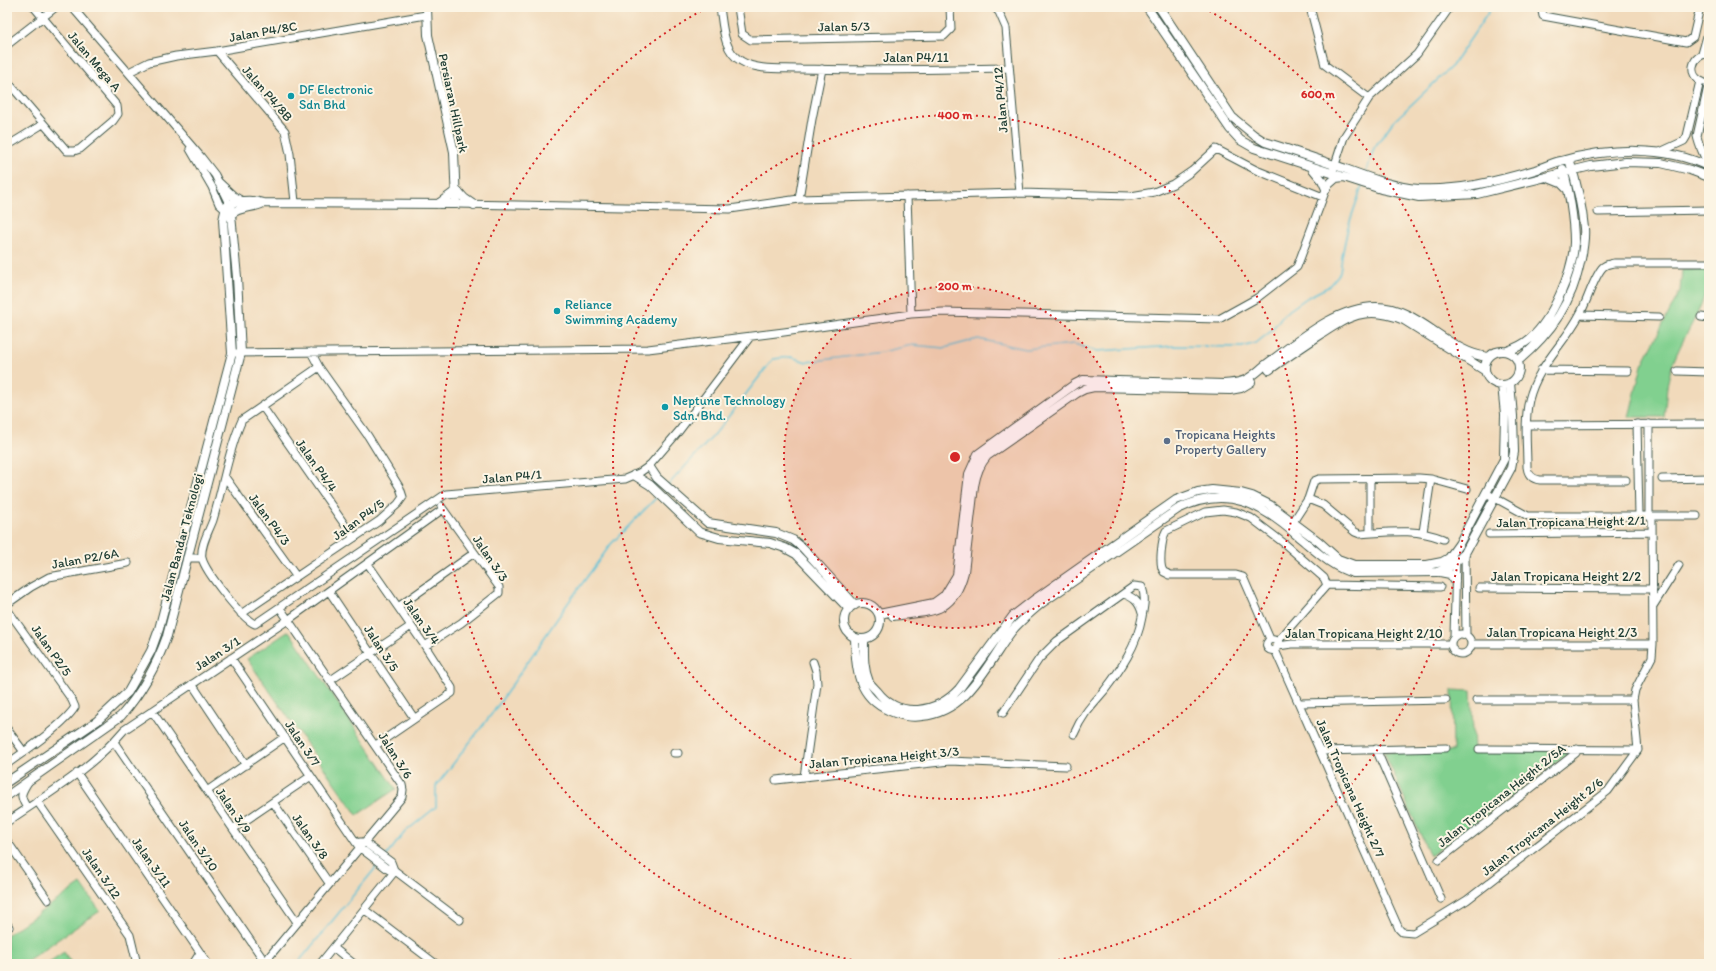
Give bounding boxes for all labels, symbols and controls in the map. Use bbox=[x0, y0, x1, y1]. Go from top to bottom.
street label: Jalan P4/8C bbox=[228, 18, 298, 45]
street label: Jalan 5/3 bbox=[818, 19, 870, 34]
street label: Jalan Mega A bbox=[65, 28, 125, 95]
street label: Jalan P4/11 bbox=[883, 50, 949, 65]
street label: Persiaran Hillpark bbox=[436, 52, 471, 155]
street label: Jalan P4/8B bbox=[239, 62, 296, 124]
street label: Jalan P4/12 bbox=[990, 66, 1011, 134]
place label: DF Electronic Sdn Bhd bbox=[299, 82, 373, 112]
text: 600 m bbox=[1301, 87, 1336, 101]
marker: DF Electronic Sdn Bhd bbox=[286, 91, 296, 101]
text: 400 m bbox=[938, 108, 973, 122]
text: 200 m bbox=[938, 279, 973, 293]
place label: Reliance Swimming Academy bbox=[565, 297, 677, 327]
marker: Reliance Swimming Academy bbox=[552, 306, 562, 316]
place label: Neptune Technology Sdn. Bhd. bbox=[673, 393, 785, 423]
marker: Neptune Technology Sdn. Bhd. bbox=[660, 402, 670, 412]
place label: Tropicana Heights Property Gallery bbox=[1175, 427, 1276, 457]
street label: Jalan P4/4 bbox=[293, 436, 340, 495]
marker: Tropicana Heights Property Gallery bbox=[1162, 436, 1172, 446]
centre of rings bbox=[948, 450, 962, 464]
street label: Jalan P4/1 bbox=[482, 466, 542, 487]
street label: Jalan Bandar Teknologi bbox=[157, 472, 206, 603]
street label: Jalan P4/3 bbox=[246, 490, 293, 548]
street label: Jalan P4/5 bbox=[329, 496, 387, 543]
street label: Jalan Tropicana Height 2/1 bbox=[1496, 513, 1646, 530]
street label: Jalan 3/3 bbox=[470, 532, 511, 584]
street label: Jalan P2/6A bbox=[50, 545, 120, 572]
street label: Jalan Tropicana Height 2/2 bbox=[1491, 569, 1641, 584]
street label: Jalan 3/4 bbox=[400, 595, 443, 648]
street label: Jalan P2/5 bbox=[28, 622, 75, 679]
street label: Jalan 3/5 bbox=[361, 622, 402, 674]
street label: Jalan Tropicana Height 2/3 bbox=[1487, 625, 1637, 640]
street label: Jalan Tropicana Height 2/10 bbox=[1285, 626, 1443, 641]
street label: Jalan 3/1 bbox=[192, 633, 243, 674]
street label: Jalan Tropicana Height 2/7 bbox=[1313, 717, 1388, 860]
street label: Jalan 3/7 bbox=[282, 718, 324, 769]
street label: Jalan 3/6 bbox=[375, 729, 416, 781]
street label: Jalan Tropicana Height 2/5A bbox=[1434, 740, 1569, 850]
street label: Jalan Tropicana Height 3/3 bbox=[808, 743, 960, 772]
street label: Jalan Tropicana Height 2/6 bbox=[1478, 774, 1606, 879]
street label: Jalan 3/9 bbox=[213, 784, 254, 836]
street label: Jalan 3/8 bbox=[289, 810, 332, 862]
street label: Jalan 3/10 bbox=[176, 816, 221, 874]
street label: Jalan 3/11 bbox=[129, 834, 174, 890]
street label: Jalan 3/12 bbox=[79, 845, 124, 902]

